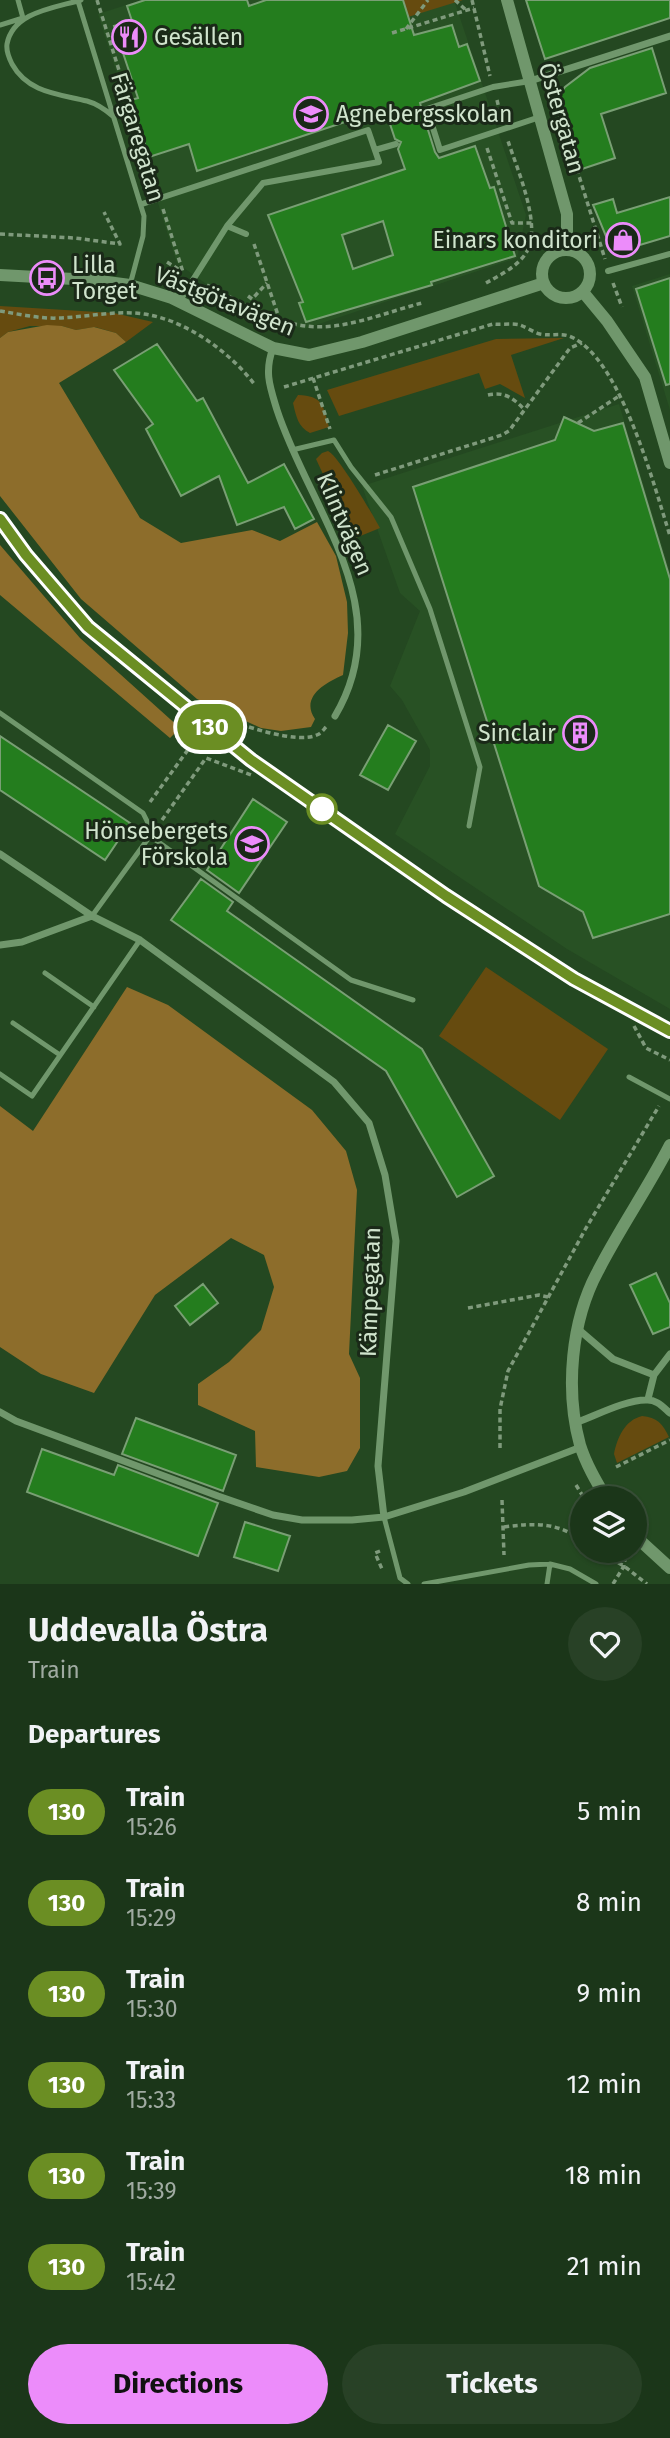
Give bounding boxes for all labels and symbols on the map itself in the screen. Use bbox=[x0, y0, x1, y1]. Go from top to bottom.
restaurant icon: Gesällen bbox=[110, 18, 148, 56]
place label: Gesällen bbox=[154, 23, 243, 51]
street label: Östergatan bbox=[533, 59, 591, 177]
street label: Färgaregatan bbox=[105, 69, 171, 205]
school or university icon: Agnebergsskolan bbox=[292, 95, 330, 133]
place label: Agnebergsskolan bbox=[336, 100, 513, 128]
shop icon: Einars konditori bbox=[604, 221, 642, 259]
place label: Einars konditori bbox=[432, 226, 598, 254]
place label: Lilla Torget bbox=[72, 251, 138, 305]
bus stop icon: Lilla Torget bbox=[28, 259, 66, 297]
street label: Västgötavägen bbox=[151, 260, 299, 342]
street label: Klintvägen bbox=[311, 468, 379, 580]
line badge: 130 bbox=[170, 704, 250, 750]
building icon: Sinclair bbox=[561, 714, 599, 752]
place label: Sinclair bbox=[478, 719, 556, 747]
unlabelled marker bbox=[307, 794, 337, 824]
place label: Hönsebergets Förskola bbox=[84, 817, 228, 871]
school or university icon: Hönsebergets Förskola bbox=[233, 825, 271, 863]
street label: Kämpegatan bbox=[354, 1227, 386, 1357]

